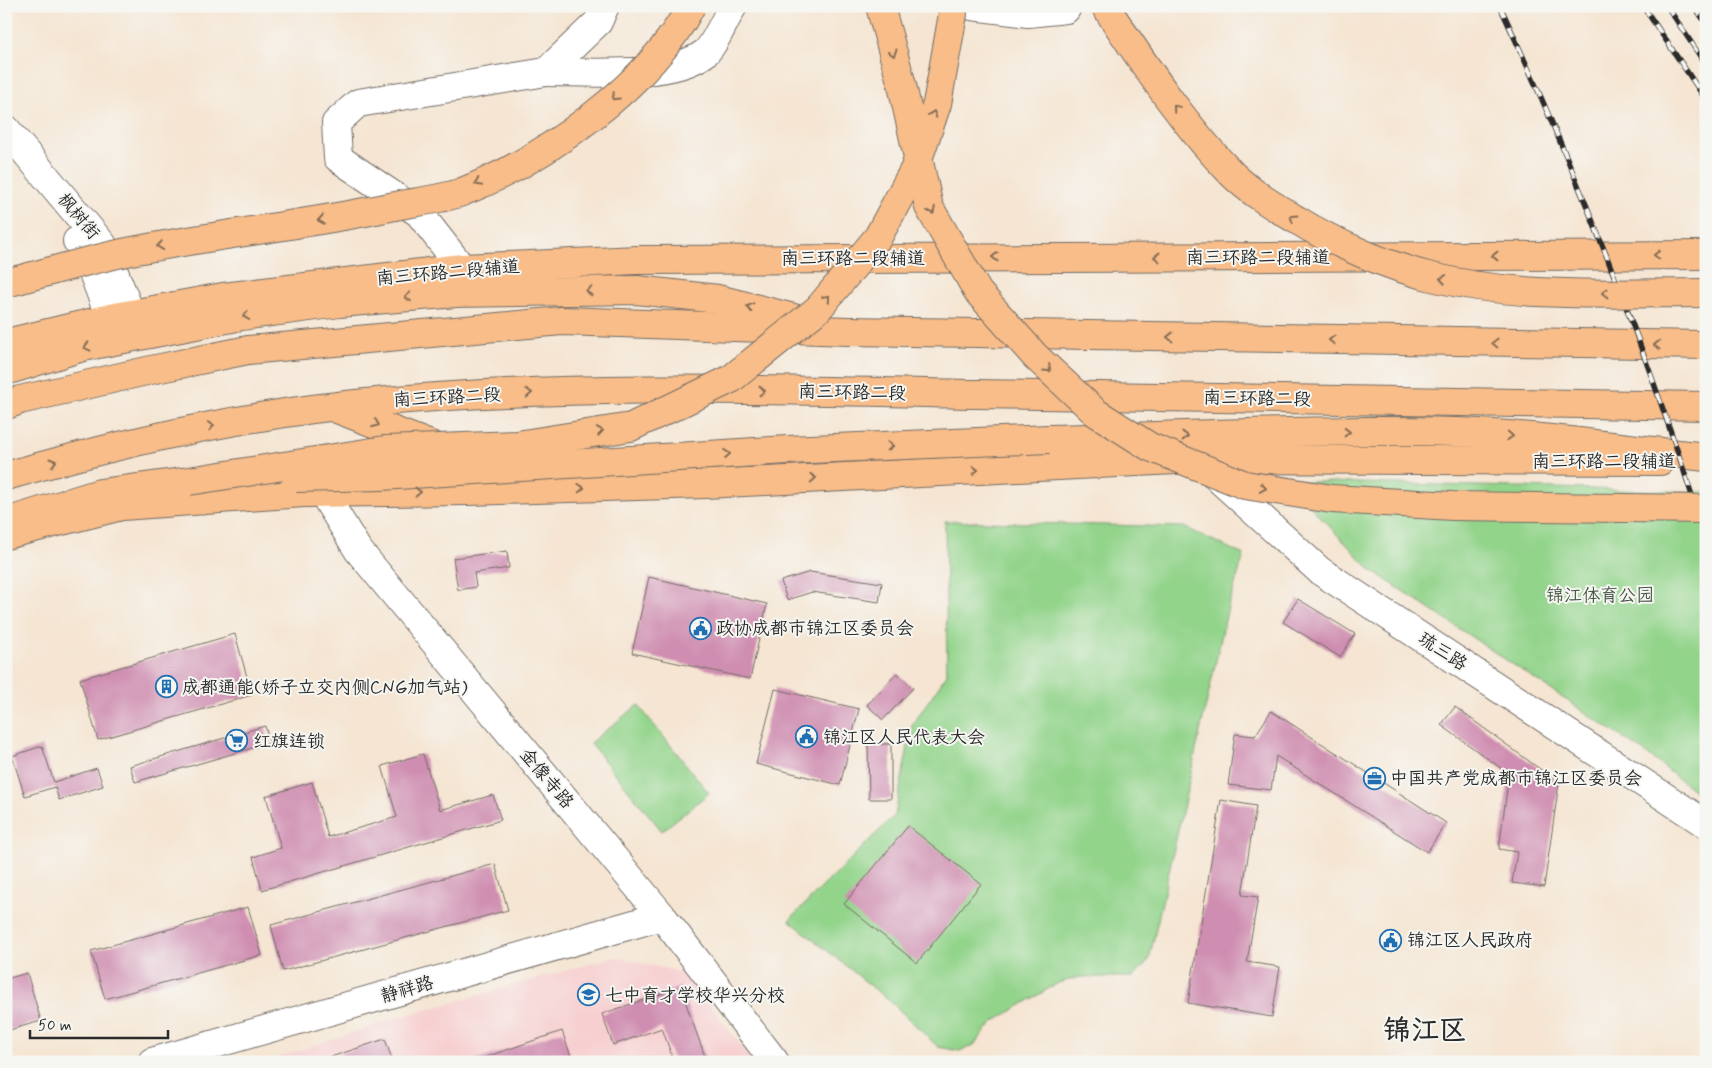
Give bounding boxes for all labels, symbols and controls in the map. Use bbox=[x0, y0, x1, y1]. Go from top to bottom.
one-way arrow bbox=[887, 49, 897, 57]
one-way arrow bbox=[612, 91, 621, 100]
one-way arrow bbox=[1172, 104, 1181, 113]
one-way arrow bbox=[928, 111, 938, 119]
one-way arrow bbox=[474, 177, 483, 187]
street label: 枫树街 bbox=[52, 188, 105, 245]
one-way arrow bbox=[926, 205, 936, 214]
one-way arrow bbox=[316, 214, 325, 224]
one-way arrow bbox=[1290, 215, 1299, 224]
one-way arrow bbox=[156, 240, 164, 250]
street label: 南三环路二段辅道 bbox=[1186, 246, 1330, 270]
street label: 南三环路二段辅道 bbox=[781, 247, 925, 271]
one-way arrow bbox=[1653, 250, 1660, 260]
one-way arrow bbox=[1490, 251, 1498, 261]
one-way arrow bbox=[990, 252, 998, 262]
one-way arrow bbox=[1153, 252, 1160, 262]
street label: 南三环路二段辅道 bbox=[375, 255, 521, 291]
one-way arrow bbox=[1438, 275, 1447, 285]
one-way arrow bbox=[585, 286, 592, 296]
one-way arrow bbox=[1600, 287, 1608, 298]
one-way arrow bbox=[403, 291, 411, 302]
one-way arrow bbox=[821, 295, 830, 304]
one-way arrow bbox=[746, 302, 755, 313]
one-way arrow bbox=[242, 310, 250, 321]
one-way arrow bbox=[1165, 332, 1173, 342]
one-way arrow bbox=[1328, 335, 1336, 345]
one-way arrow bbox=[1490, 338, 1498, 348]
one-way arrow bbox=[1653, 340, 1660, 350]
one-way arrow bbox=[82, 341, 91, 352]
one-way arrow bbox=[1042, 363, 1051, 372]
street label: 南三环路二段 bbox=[798, 380, 906, 406]
street label: 南三环路二段 bbox=[392, 383, 502, 413]
one-way arrow bbox=[758, 386, 766, 396]
street label: 南三环路二段 bbox=[1203, 386, 1311, 412]
one-way arrow bbox=[526, 387, 534, 398]
one-way arrow bbox=[371, 418, 380, 428]
one-way arrow bbox=[207, 421, 216, 432]
one-way arrow bbox=[1344, 426, 1352, 437]
one-way arrow bbox=[596, 427, 604, 437]
one-way arrow bbox=[1181, 430, 1189, 441]
one-way arrow bbox=[1506, 431, 1514, 442]
one-way arrow bbox=[886, 440, 894, 451]
one-way arrow bbox=[724, 448, 732, 459]
street label: 南三环路二段辅道 bbox=[1532, 450, 1676, 474]
one-way arrow bbox=[49, 458, 57, 468]
one-way arrow bbox=[972, 465, 980, 475]
one-way arrow bbox=[809, 473, 817, 484]
one-way arrow bbox=[577, 482, 585, 493]
one-way arrow bbox=[1260, 482, 1268, 493]
one-way arrow bbox=[415, 487, 423, 497]
park label: 锦江体育公园 bbox=[1546, 584, 1654, 608]
public building icon: 政协成都市锦江区委员会 bbox=[688, 616, 712, 640]
place label: 政协成都市锦江区委员会 bbox=[716, 617, 914, 641]
street label: 琉三路 bbox=[1413, 627, 1472, 677]
building icon: 成都通能(娇子立交内侧CNG加气站) bbox=[154, 675, 178, 699]
place label: 成都通能(娇子立交内侧CNG加气站) bbox=[182, 676, 468, 700]
public building icon: 锦江区人民代表大会 bbox=[795, 725, 819, 749]
place label: 锦江区人民代表大会 bbox=[823, 726, 985, 750]
supermarket icon: 红旗连锁 bbox=[225, 729, 249, 753]
place label: 红旗连锁 bbox=[253, 730, 325, 754]
street label: 金像寺路 bbox=[514, 743, 579, 814]
office icon: 中国共产党成都市锦江区委员会 bbox=[1362, 766, 1386, 790]
place label: 中国共产党成都市锦江区委员会 bbox=[1390, 767, 1642, 791]
public building icon: 锦江区人民政府 bbox=[1379, 928, 1403, 952]
place label: 锦江区人民政府 bbox=[1407, 929, 1533, 953]
street label: 静祥路 bbox=[378, 971, 437, 1009]
school or university icon: 七中育才学校华兴分校 bbox=[577, 983, 601, 1007]
place label: 七中育才学校华兴分校 bbox=[605, 984, 785, 1008]
scale bar bbox=[30, 1008, 168, 1040]
district label: 锦江区 bbox=[1383, 1013, 1467, 1050]
text: 50 m bbox=[38, 1016, 72, 1036]

